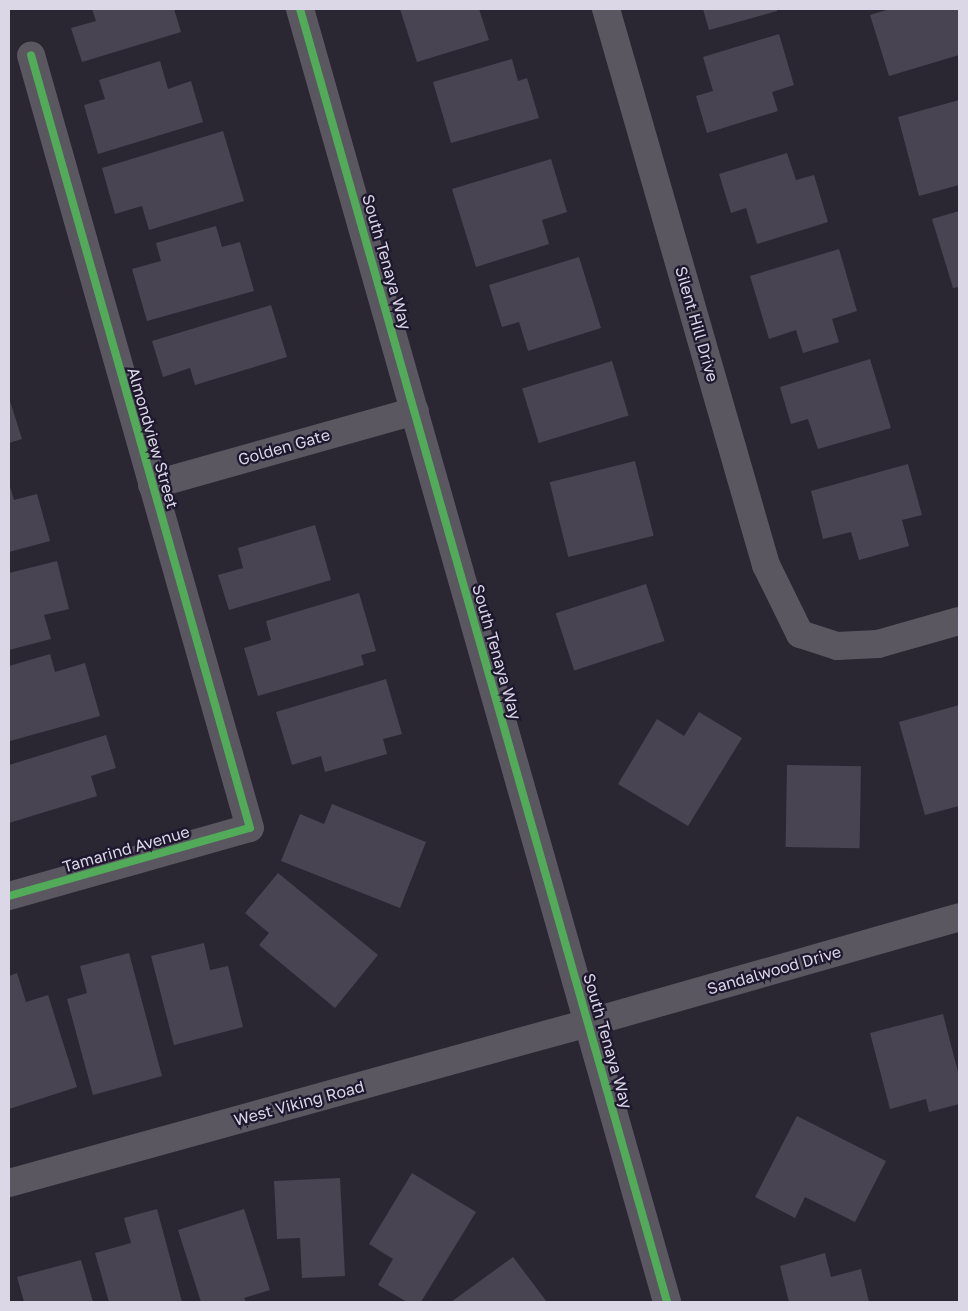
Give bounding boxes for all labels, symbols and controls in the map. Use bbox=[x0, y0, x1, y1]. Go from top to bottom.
street label: South Tenaya Way bbox=[358, 192, 416, 332]
street label: Silent Hill Drive bbox=[671, 264, 723, 384]
street label: Almondview Street bbox=[124, 365, 182, 511]
street label: Golden Gate bbox=[236, 425, 332, 469]
street label: South Tenaya Way bbox=[468, 582, 526, 722]
street label: Tamarind Avenue bbox=[60, 822, 192, 876]
street label: Sandalwood Drive bbox=[705, 942, 843, 998]
street label: South Tenaya Way bbox=[579, 971, 637, 1111]
street label: West Viking Road bbox=[232, 1076, 366, 1130]

